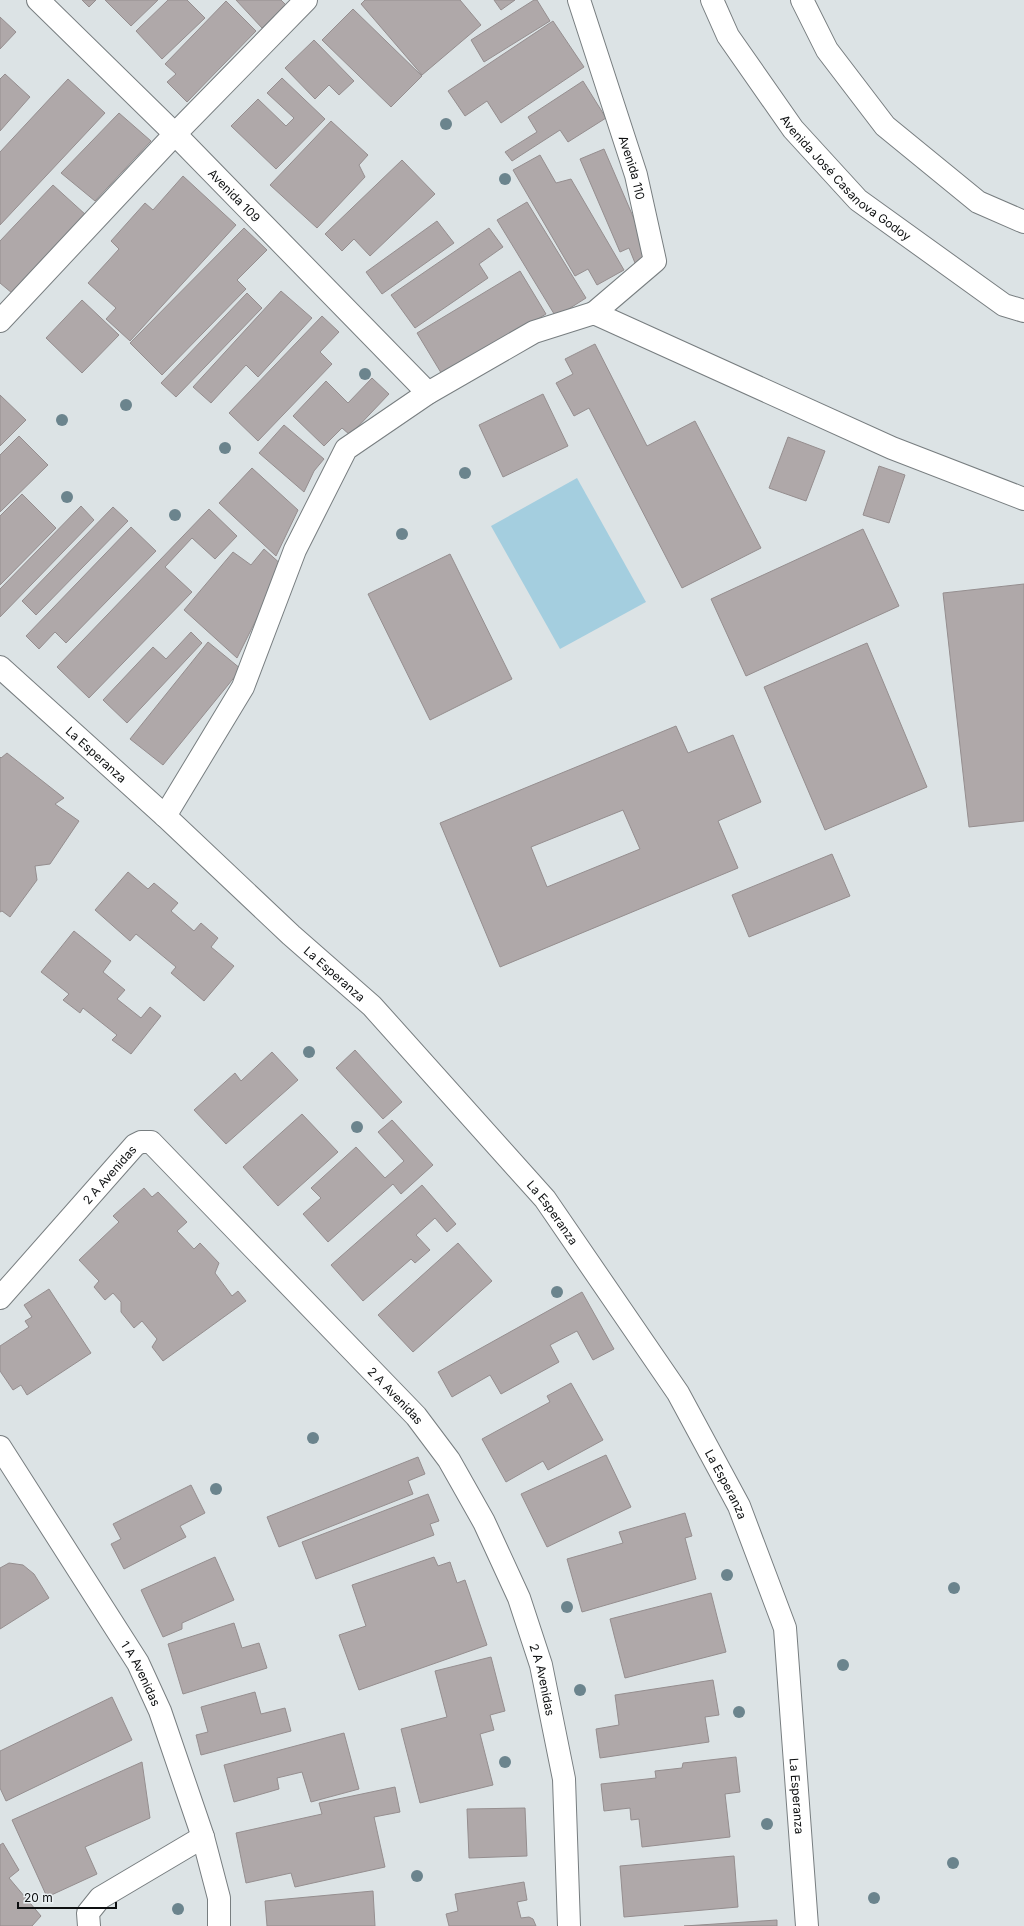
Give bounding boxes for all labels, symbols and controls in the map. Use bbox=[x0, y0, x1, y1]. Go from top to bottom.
street label: Avenida José Casanova Godoy bbox=[778, 112, 914, 244]
street label: Avenida 110 bbox=[616, 134, 649, 201]
street label: Avenida 109 bbox=[205, 165, 264, 225]
street label: La Esperanza bbox=[63, 723, 130, 785]
street label: La Esperanza bbox=[301, 943, 369, 1004]
street label: 2 A Avenidas bbox=[79, 1142, 139, 1207]
street label: La Esperanza bbox=[524, 1177, 582, 1248]
street label: 2 A Avenidas bbox=[365, 1363, 427, 1427]
street label: La Esperanza bbox=[702, 1447, 751, 1521]
street label: 1 A Avenidas bbox=[118, 1638, 164, 1708]
street label: 2 A Avenidas bbox=[527, 1642, 559, 1717]
street label: La Esperanza bbox=[787, 1757, 808, 1835]
scale bar bbox=[18, 1884, 116, 1910]
text: 20 m bbox=[24, 1890, 53, 1905]

